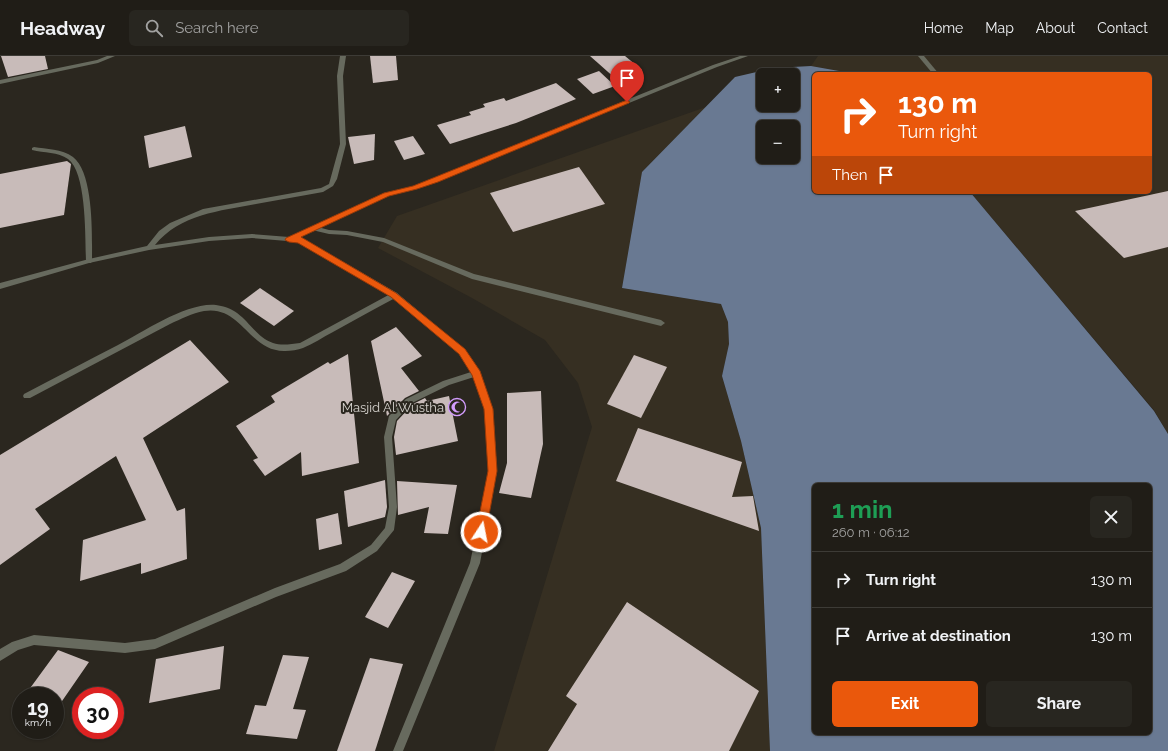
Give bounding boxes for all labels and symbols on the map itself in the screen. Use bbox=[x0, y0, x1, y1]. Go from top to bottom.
pin bbox=[610, 61, 644, 102]
mosque icon: Masjid Al Wustha bbox=[447, 397, 467, 417]
place label: Masjid Al Wustha bbox=[342, 400, 444, 415]
position arrow bbox=[460, 511, 502, 553]
speed limit sign: 30 bbox=[72, 687, 124, 739]

